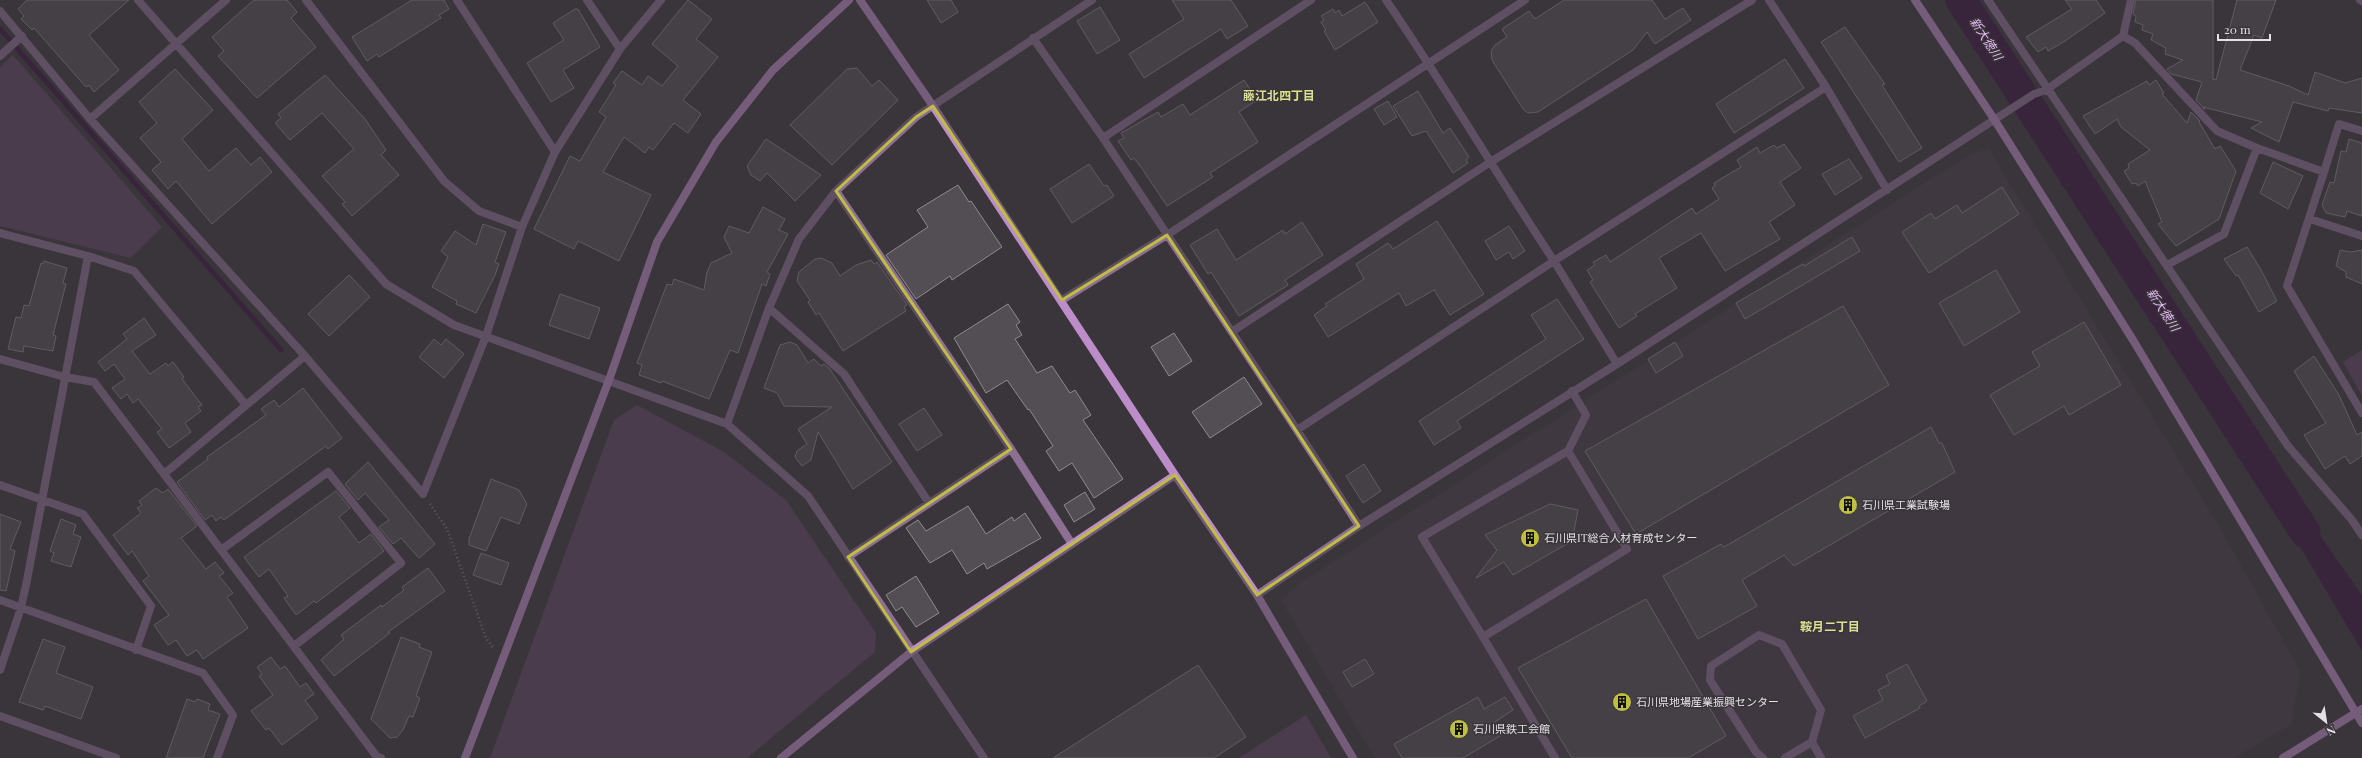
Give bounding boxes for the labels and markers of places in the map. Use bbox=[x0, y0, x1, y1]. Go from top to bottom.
building icon: 石川県工業試験場 bbox=[1837, 494, 1859, 516]
place label: 石川県工業試験場 bbox=[1862, 497, 1950, 512]
building icon: 石川県IT総合人材育成センター bbox=[1519, 527, 1541, 549]
place label: 石川県IT総合人材育成センター bbox=[1544, 530, 1698, 545]
building icon: 石川県地場産業振興センター bbox=[1611, 691, 1633, 713]
place label: 石川県地場産業振興センター bbox=[1636, 694, 1779, 709]
building icon: 石川県鉄工会館 bbox=[1448, 718, 1470, 740]
place label: 石川県鉄工会館 bbox=[1473, 721, 1550, 736]

